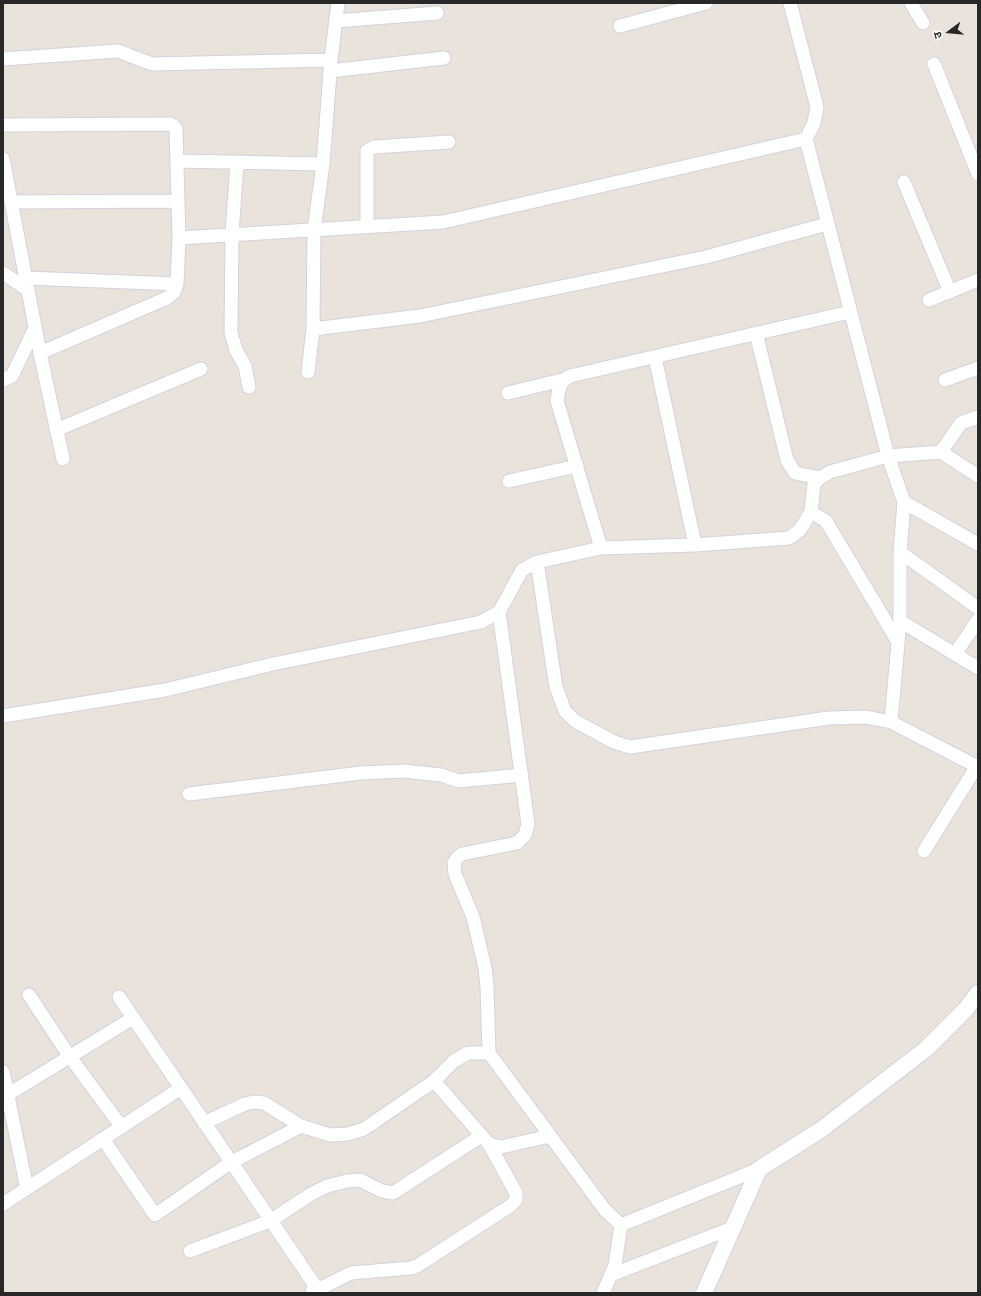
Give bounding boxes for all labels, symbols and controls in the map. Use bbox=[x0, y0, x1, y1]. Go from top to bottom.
north arrow bbox=[929, 12, 969, 52]
text: उ bbox=[931, 31, 944, 40]

